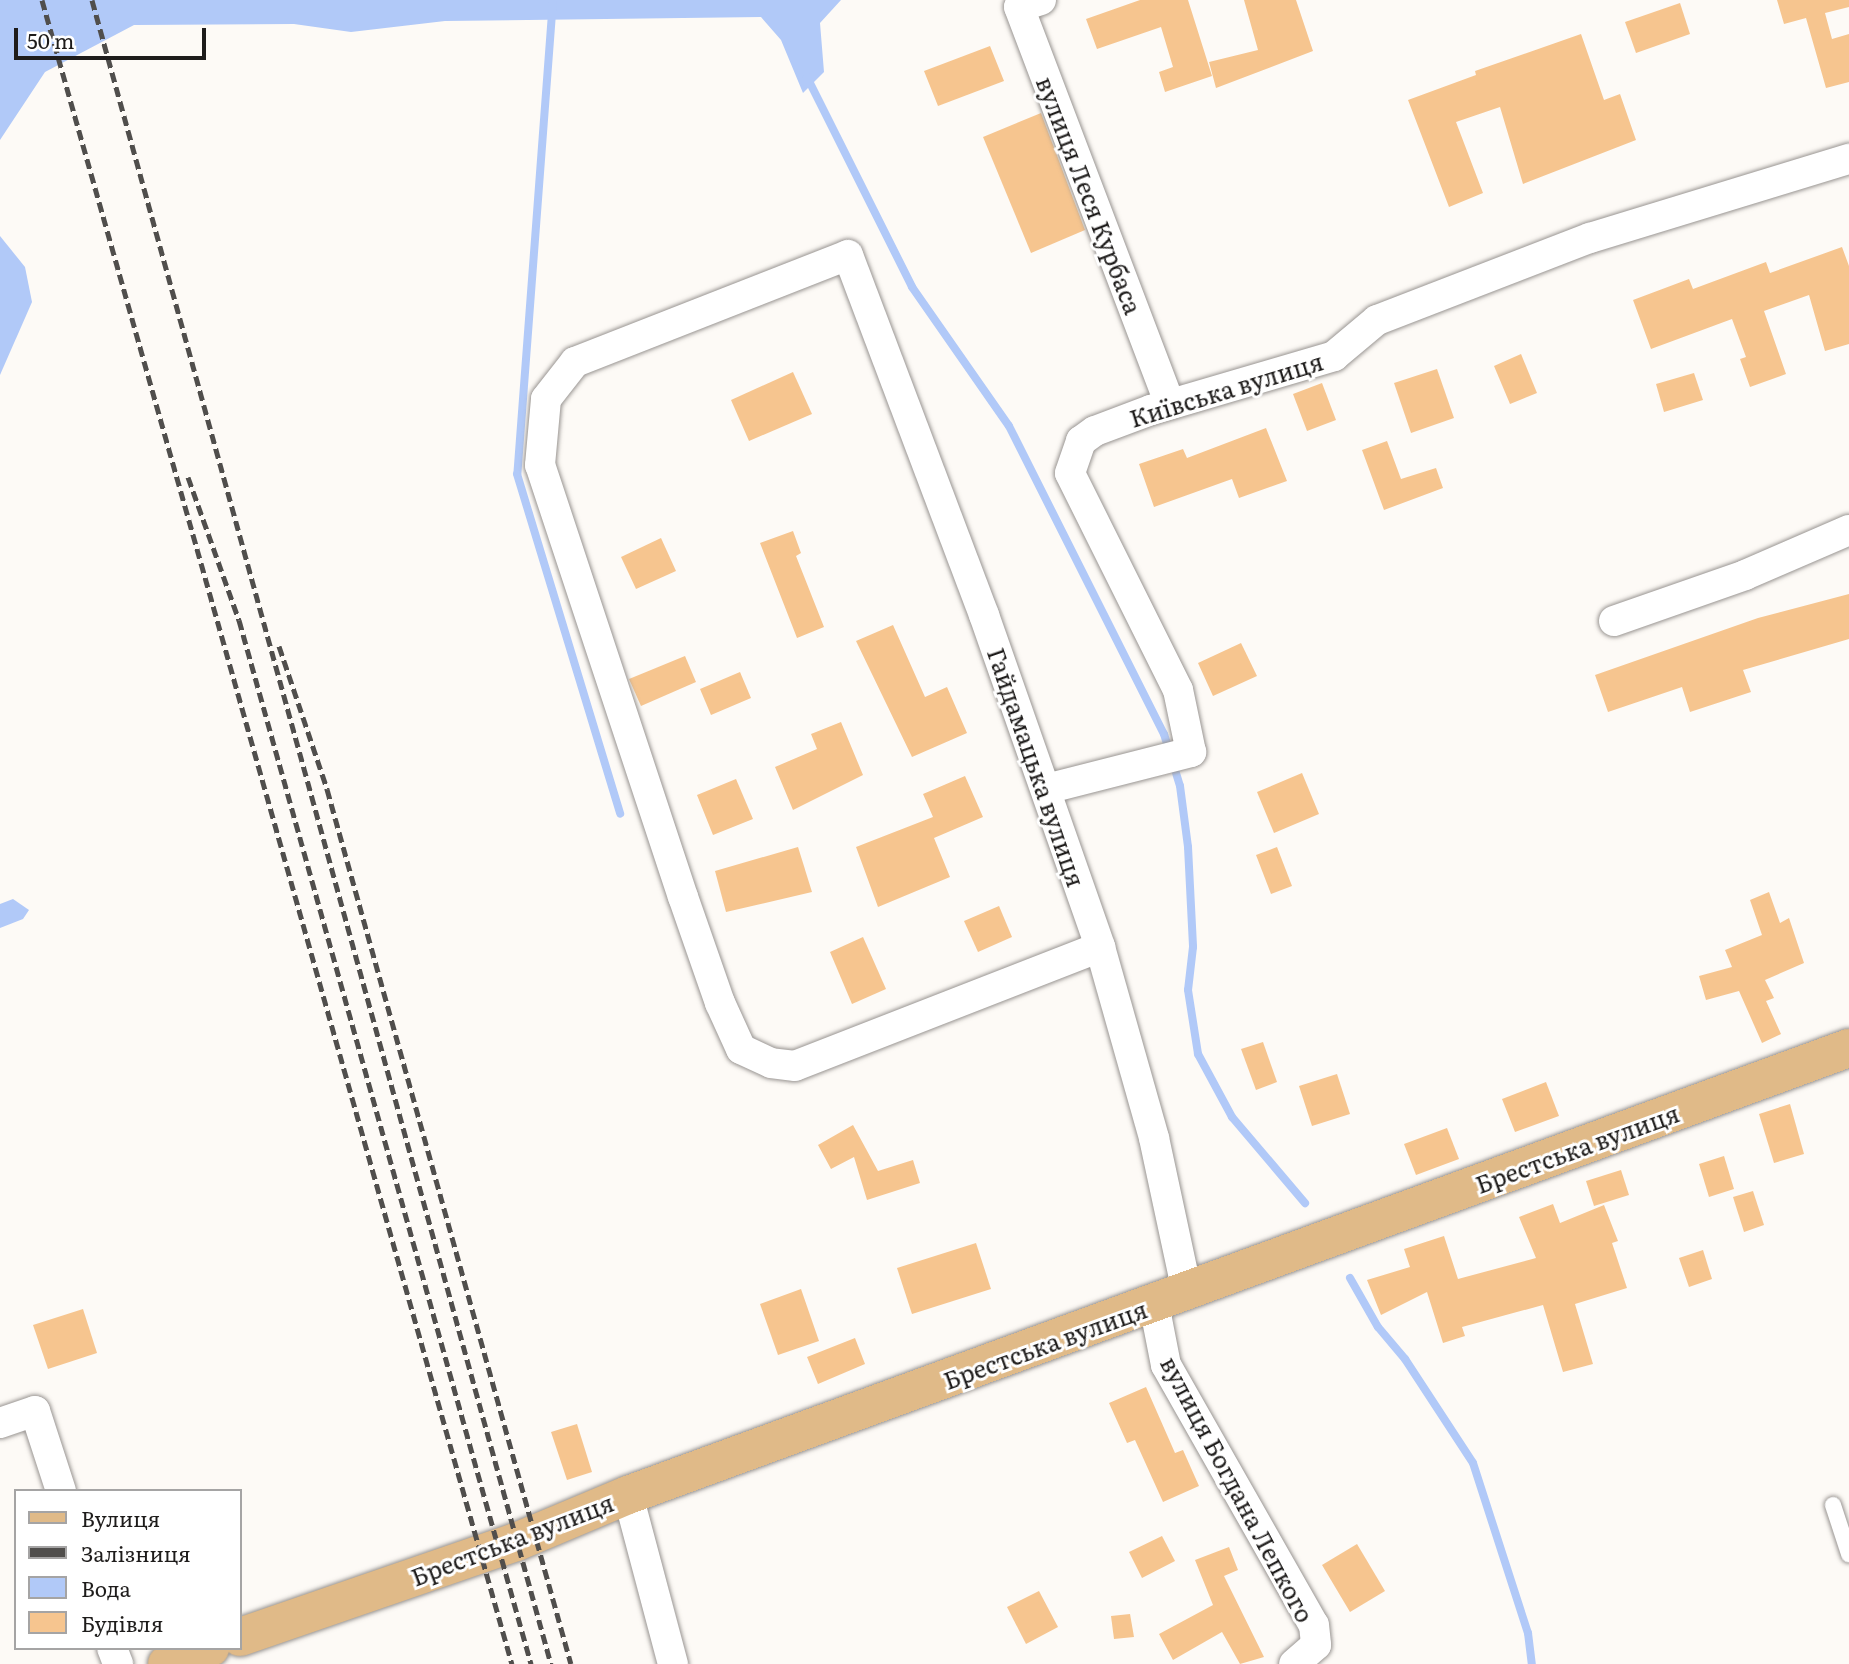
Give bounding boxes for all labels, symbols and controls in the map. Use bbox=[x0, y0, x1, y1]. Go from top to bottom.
scale bar bbox=[18, 14, 210, 58]
text: 50 m bbox=[27, 24, 74, 55]
street label: вулиця Леся Курбаса bbox=[1031, 72, 1149, 318]
street label: Київська вулиця bbox=[1126, 346, 1326, 432]
street label: Гайдамацька вулиця bbox=[983, 644, 1091, 890]
street label: Брестська вулиця bbox=[1471, 1098, 1683, 1198]
street label: Брестська вулиця bbox=[939, 1294, 1151, 1394]
street label: вулиця Богдана Лепкого bbox=[1156, 1351, 1320, 1627]
street label: Брестська вулиця bbox=[407, 1487, 617, 1591]
legend bbox=[14, 1489, 242, 1650]
text: Вулиця bbox=[81, 1502, 160, 1533]
text: Залізниця bbox=[81, 1537, 191, 1568]
text: Вода bbox=[81, 1572, 131, 1603]
text: Будівля bbox=[81, 1607, 163, 1638]

